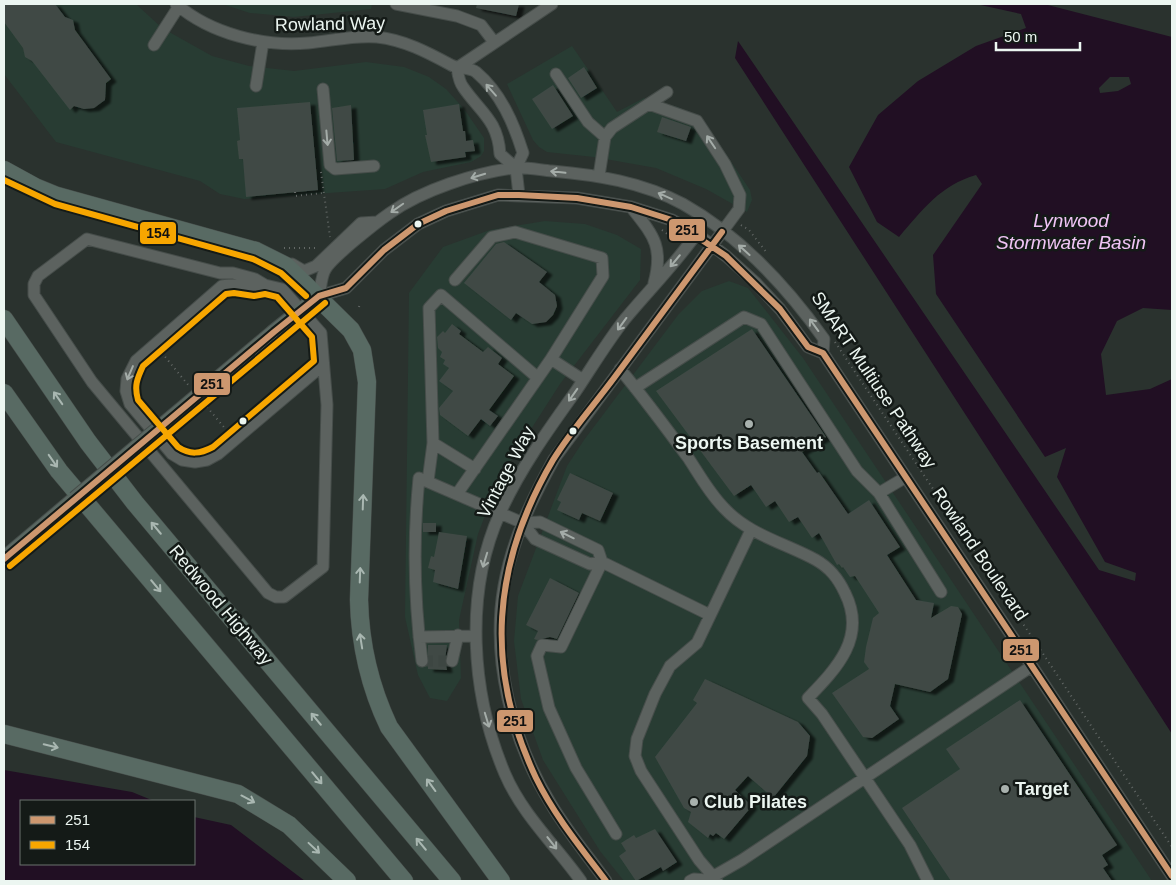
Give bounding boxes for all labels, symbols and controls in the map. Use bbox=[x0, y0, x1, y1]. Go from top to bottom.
street label: Rowland Way bbox=[275, 13, 385, 35]
scale bar bbox=[996, 20, 1080, 52]
text: 50 m bbox=[1004, 28, 1037, 45]
one-way arrow bbox=[485, 83, 496, 96]
one-way arrow bbox=[322, 130, 332, 146]
one-way arrow bbox=[706, 135, 716, 149]
one-way arrow bbox=[550, 167, 566, 176]
one-way arrow bbox=[471, 172, 487, 182]
one-way arrow bbox=[658, 191, 673, 201]
one-way arrow bbox=[390, 203, 404, 213]
water label: Lynwood Stormwater Basin bbox=[996, 210, 1146, 253]
line badge: 251 bbox=[668, 218, 706, 242]
unlabelled marker bbox=[413, 219, 423, 229]
line badge: 154 bbox=[139, 221, 177, 245]
text: 251 bbox=[675, 222, 699, 238]
text: 154 bbox=[146, 225, 170, 241]
one-way arrow bbox=[738, 245, 751, 256]
one-way arrow bbox=[669, 254, 681, 267]
street label: SMART Multiuse Pathway bbox=[807, 288, 941, 472]
one-way arrow bbox=[617, 317, 627, 331]
one-way arrow bbox=[809, 318, 819, 332]
one-way arrow bbox=[125, 365, 134, 380]
line badge: 251 bbox=[193, 372, 231, 396]
text: 251 bbox=[200, 376, 224, 392]
one-way arrow bbox=[568, 388, 578, 402]
one-way arrow bbox=[53, 391, 63, 405]
unlabelled marker bbox=[238, 416, 248, 426]
marker: Sports Basement bbox=[743, 418, 755, 430]
street label: Vintage Way bbox=[473, 423, 539, 521]
unlabelled marker bbox=[568, 426, 578, 436]
place label: Sports Basement bbox=[675, 433, 823, 453]
one-way arrow bbox=[48, 454, 58, 468]
street label: Rowland Boulevard bbox=[928, 484, 1032, 624]
one-way arrow bbox=[358, 494, 367, 510]
one-way arrow bbox=[150, 522, 161, 535]
one-way arrow bbox=[560, 530, 575, 539]
street label: Redwood Highway bbox=[165, 541, 277, 669]
one-way arrow bbox=[480, 552, 490, 568]
one-way arrow bbox=[355, 568, 364, 584]
one-way arrow bbox=[151, 580, 162, 593]
one-way arrow bbox=[356, 634, 366, 650]
line badge: 251 bbox=[1002, 638, 1040, 662]
text: 251 bbox=[1009, 642, 1033, 658]
line badge: 251 bbox=[496, 709, 534, 733]
one-way arrow bbox=[483, 712, 493, 728]
one-way arrow bbox=[311, 713, 322, 726]
text: 251 bbox=[503, 713, 527, 729]
one-way arrow bbox=[43, 742, 59, 751]
one-way arrow bbox=[311, 771, 322, 784]
one-way arrow bbox=[426, 779, 437, 792]
place label: Target bbox=[1015, 779, 1069, 799]
marker: Target bbox=[999, 783, 1011, 795]
place label: Club Pilates bbox=[704, 792, 807, 812]
one-way arrow bbox=[241, 794, 256, 804]
marker: Club Pilates bbox=[688, 796, 700, 808]
legend bbox=[20, 800, 195, 865]
text: 251 bbox=[65, 811, 90, 828]
text: 154 bbox=[65, 836, 90, 853]
one-way arrow bbox=[546, 836, 557, 849]
one-way arrow bbox=[415, 838, 426, 851]
one-way arrow bbox=[307, 842, 320, 854]

